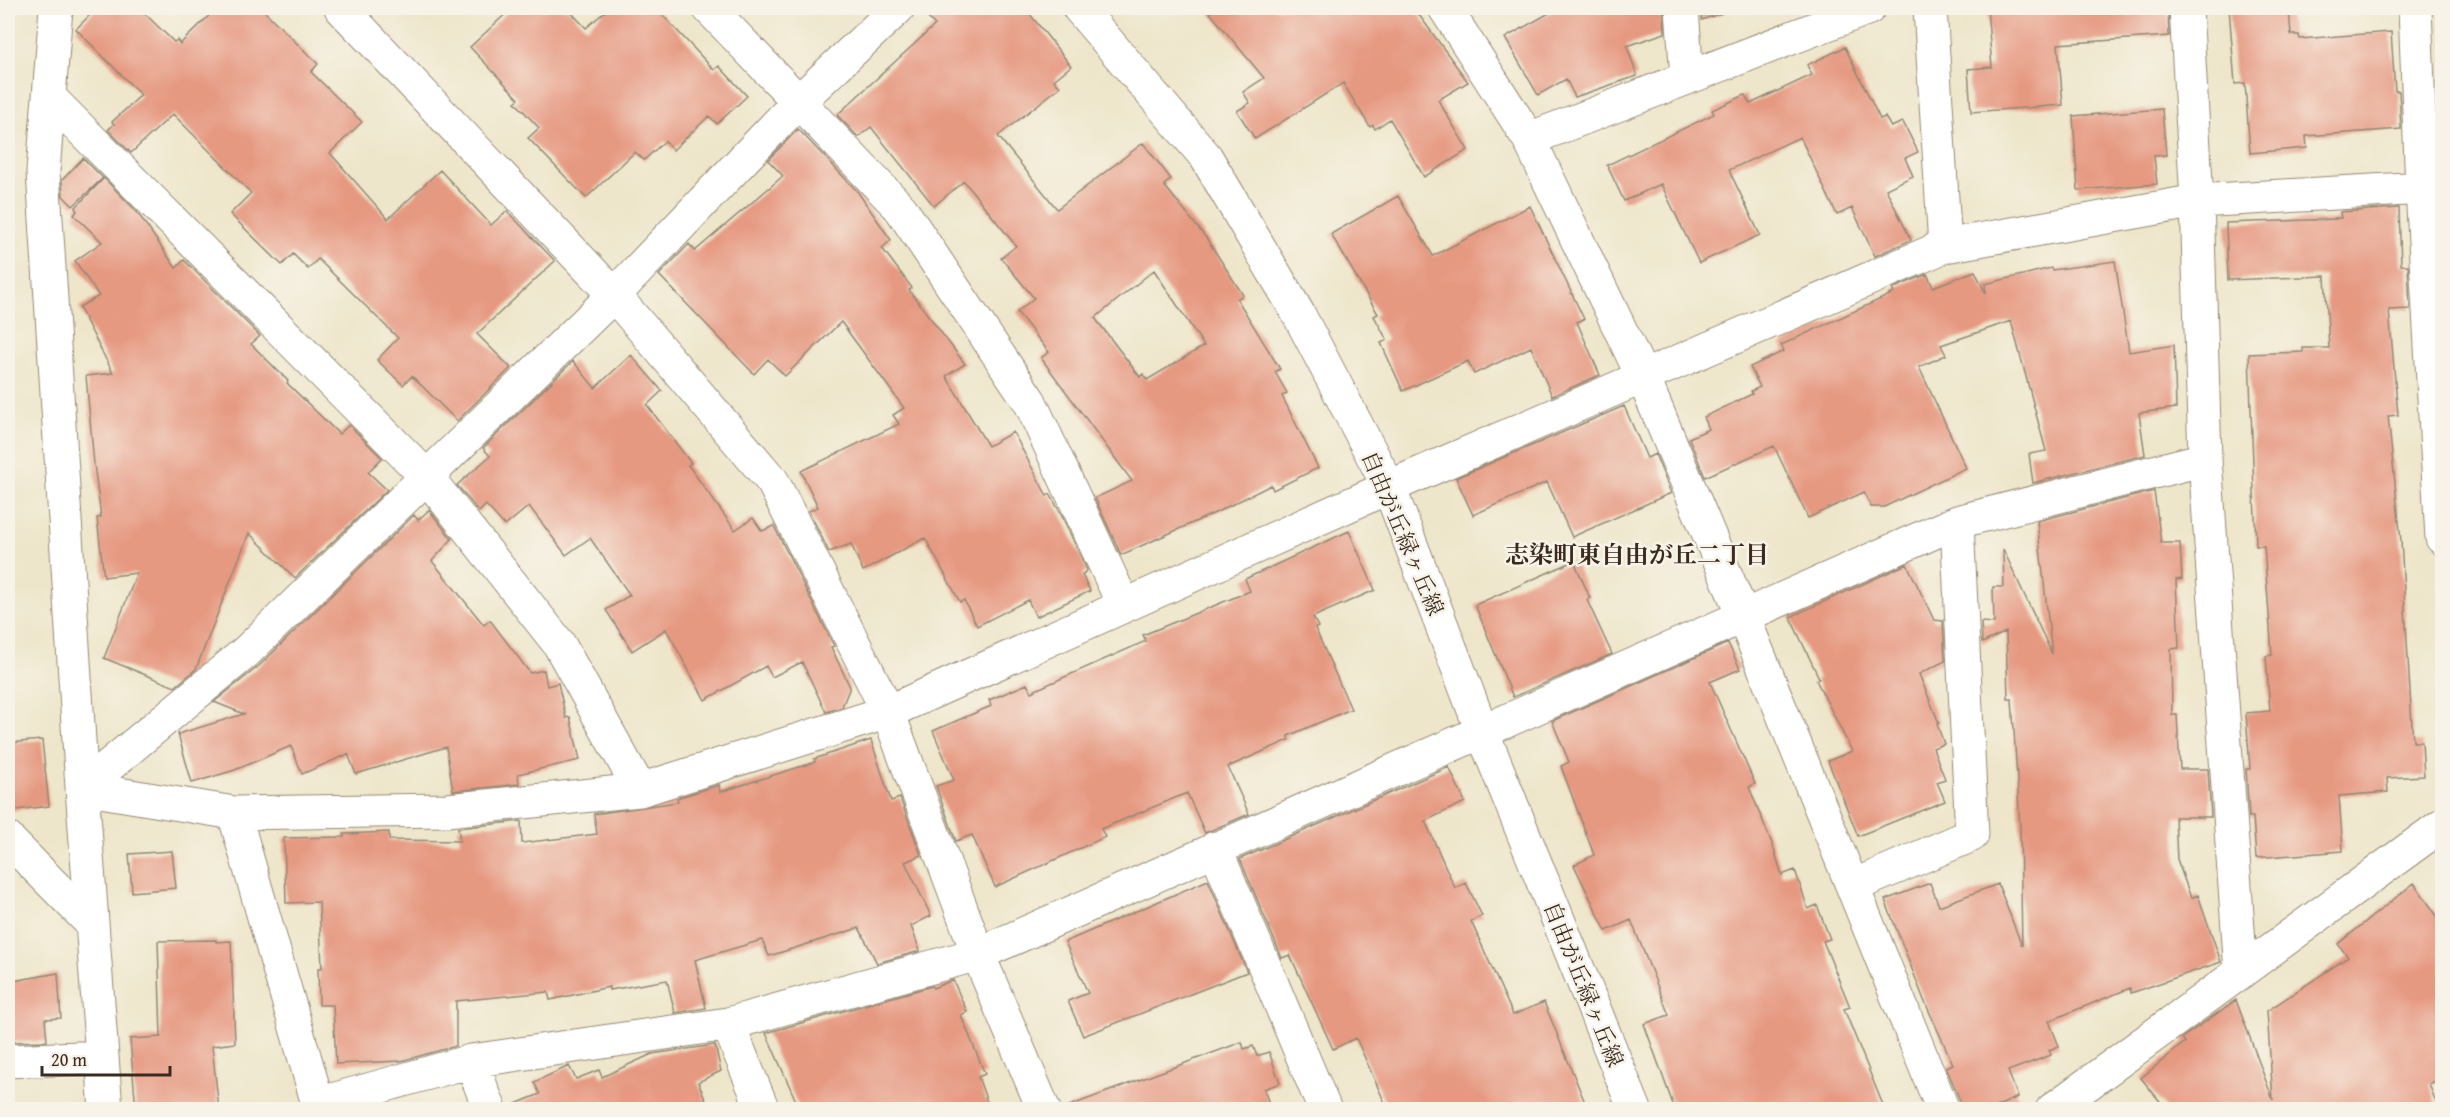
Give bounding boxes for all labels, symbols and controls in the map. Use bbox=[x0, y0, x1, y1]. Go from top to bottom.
street label: 自由が丘緑ヶ丘線 bbox=[1354, 446, 1452, 620]
district label: 志染町東自由が丘二丁目 bbox=[1505, 537, 1769, 572]
street label: 自由が丘緑ヶ丘線 bbox=[1536, 896, 1632, 1072]
scale bar bbox=[42, 1039, 170, 1077]
text: 20 m bbox=[51, 1046, 87, 1073]

